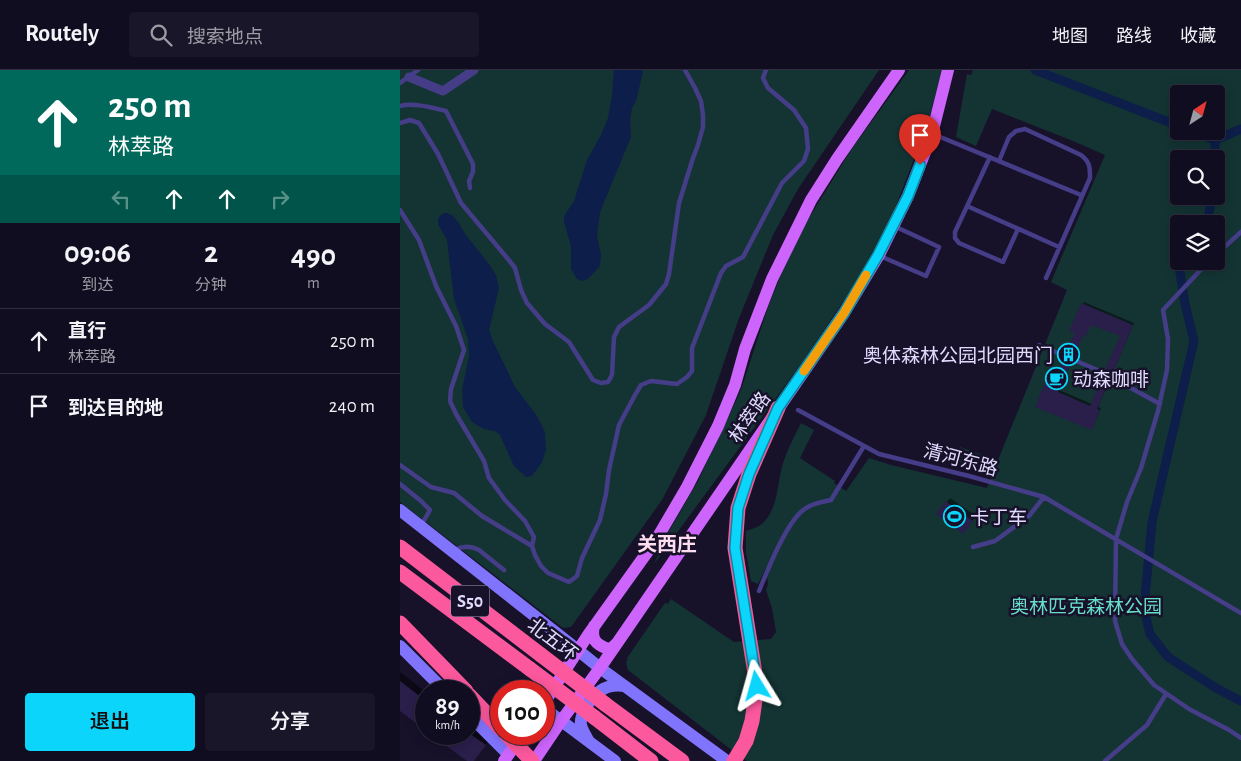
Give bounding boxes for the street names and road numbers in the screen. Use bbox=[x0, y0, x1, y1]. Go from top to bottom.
street label: 林萃路 bbox=[724, 388, 774, 447]
street label: 清河东路 bbox=[921, 440, 1000, 479]
road number: S50 bbox=[451, 586, 489, 616]
street label: 北五环 bbox=[524, 615, 581, 665]

